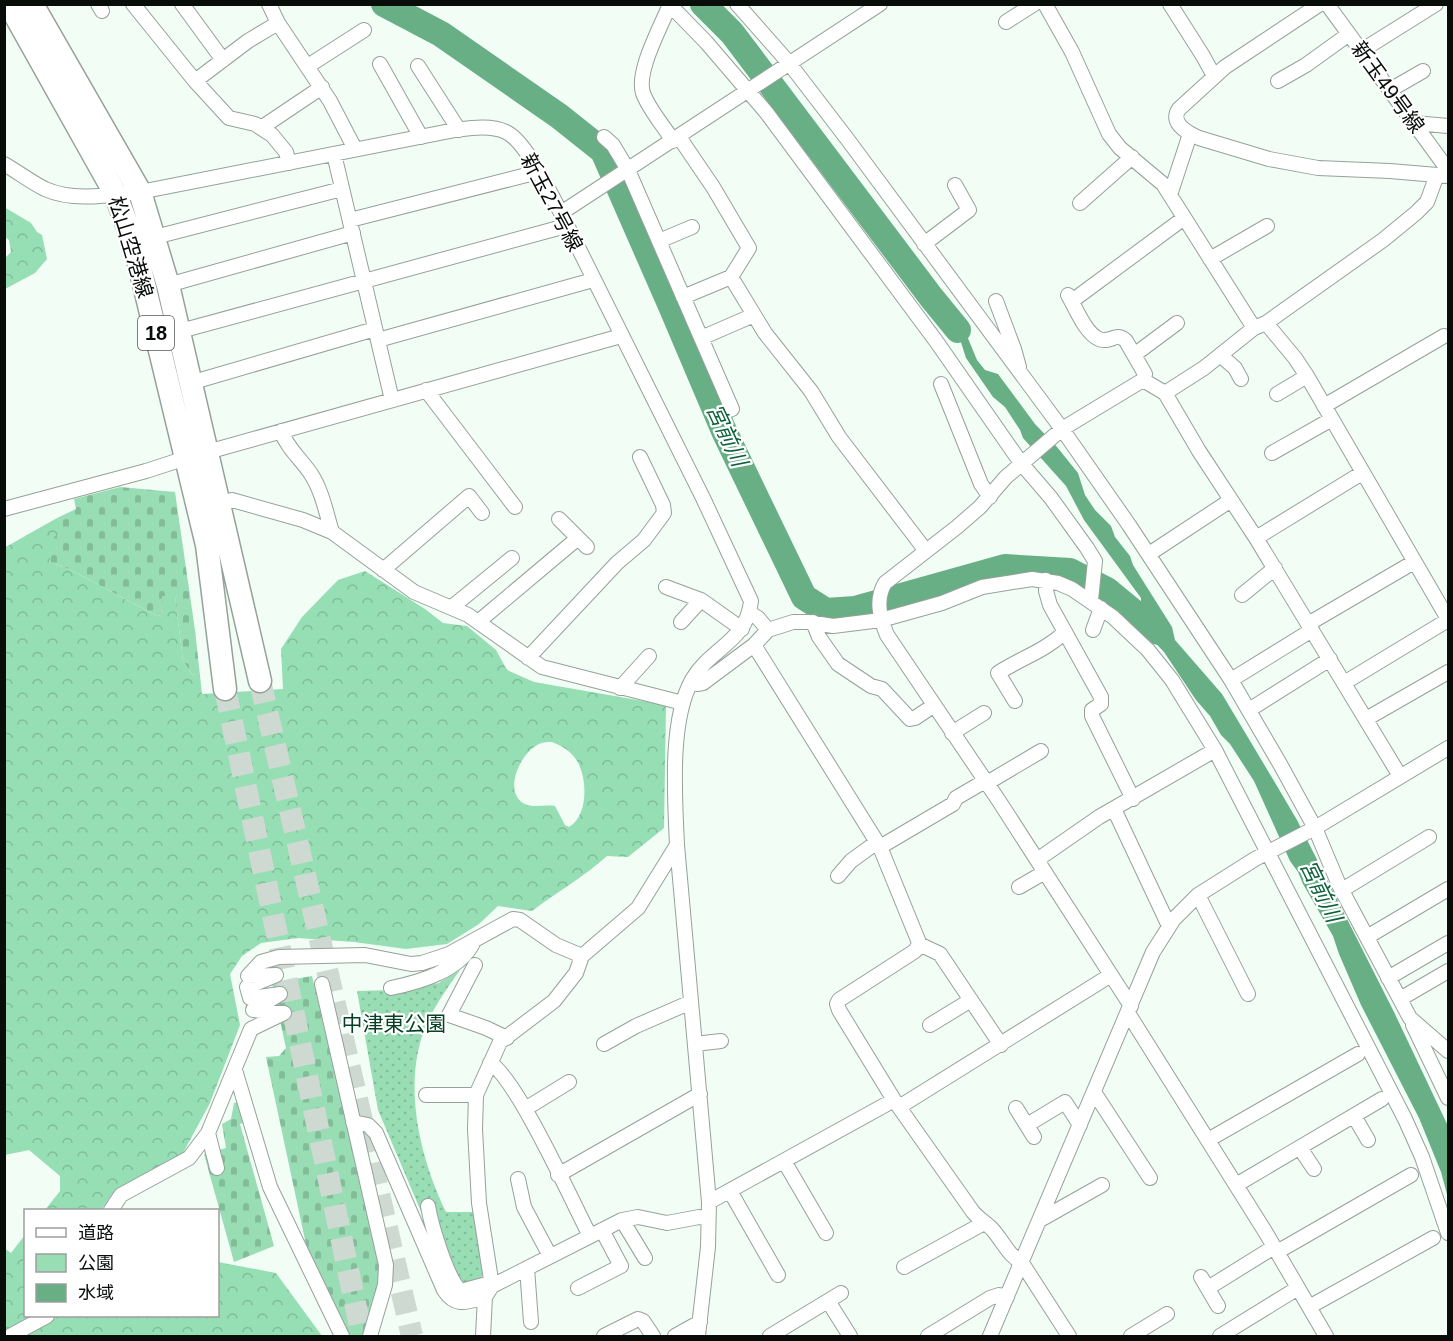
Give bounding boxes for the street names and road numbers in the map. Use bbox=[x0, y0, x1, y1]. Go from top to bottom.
street label: 新玉49号線 bbox=[1347, 37, 1429, 137]
street label: 新玉27号線 bbox=[517, 149, 587, 255]
street label: 松山空港線 bbox=[105, 193, 157, 301]
road number: 18 bbox=[138, 316, 174, 350]

